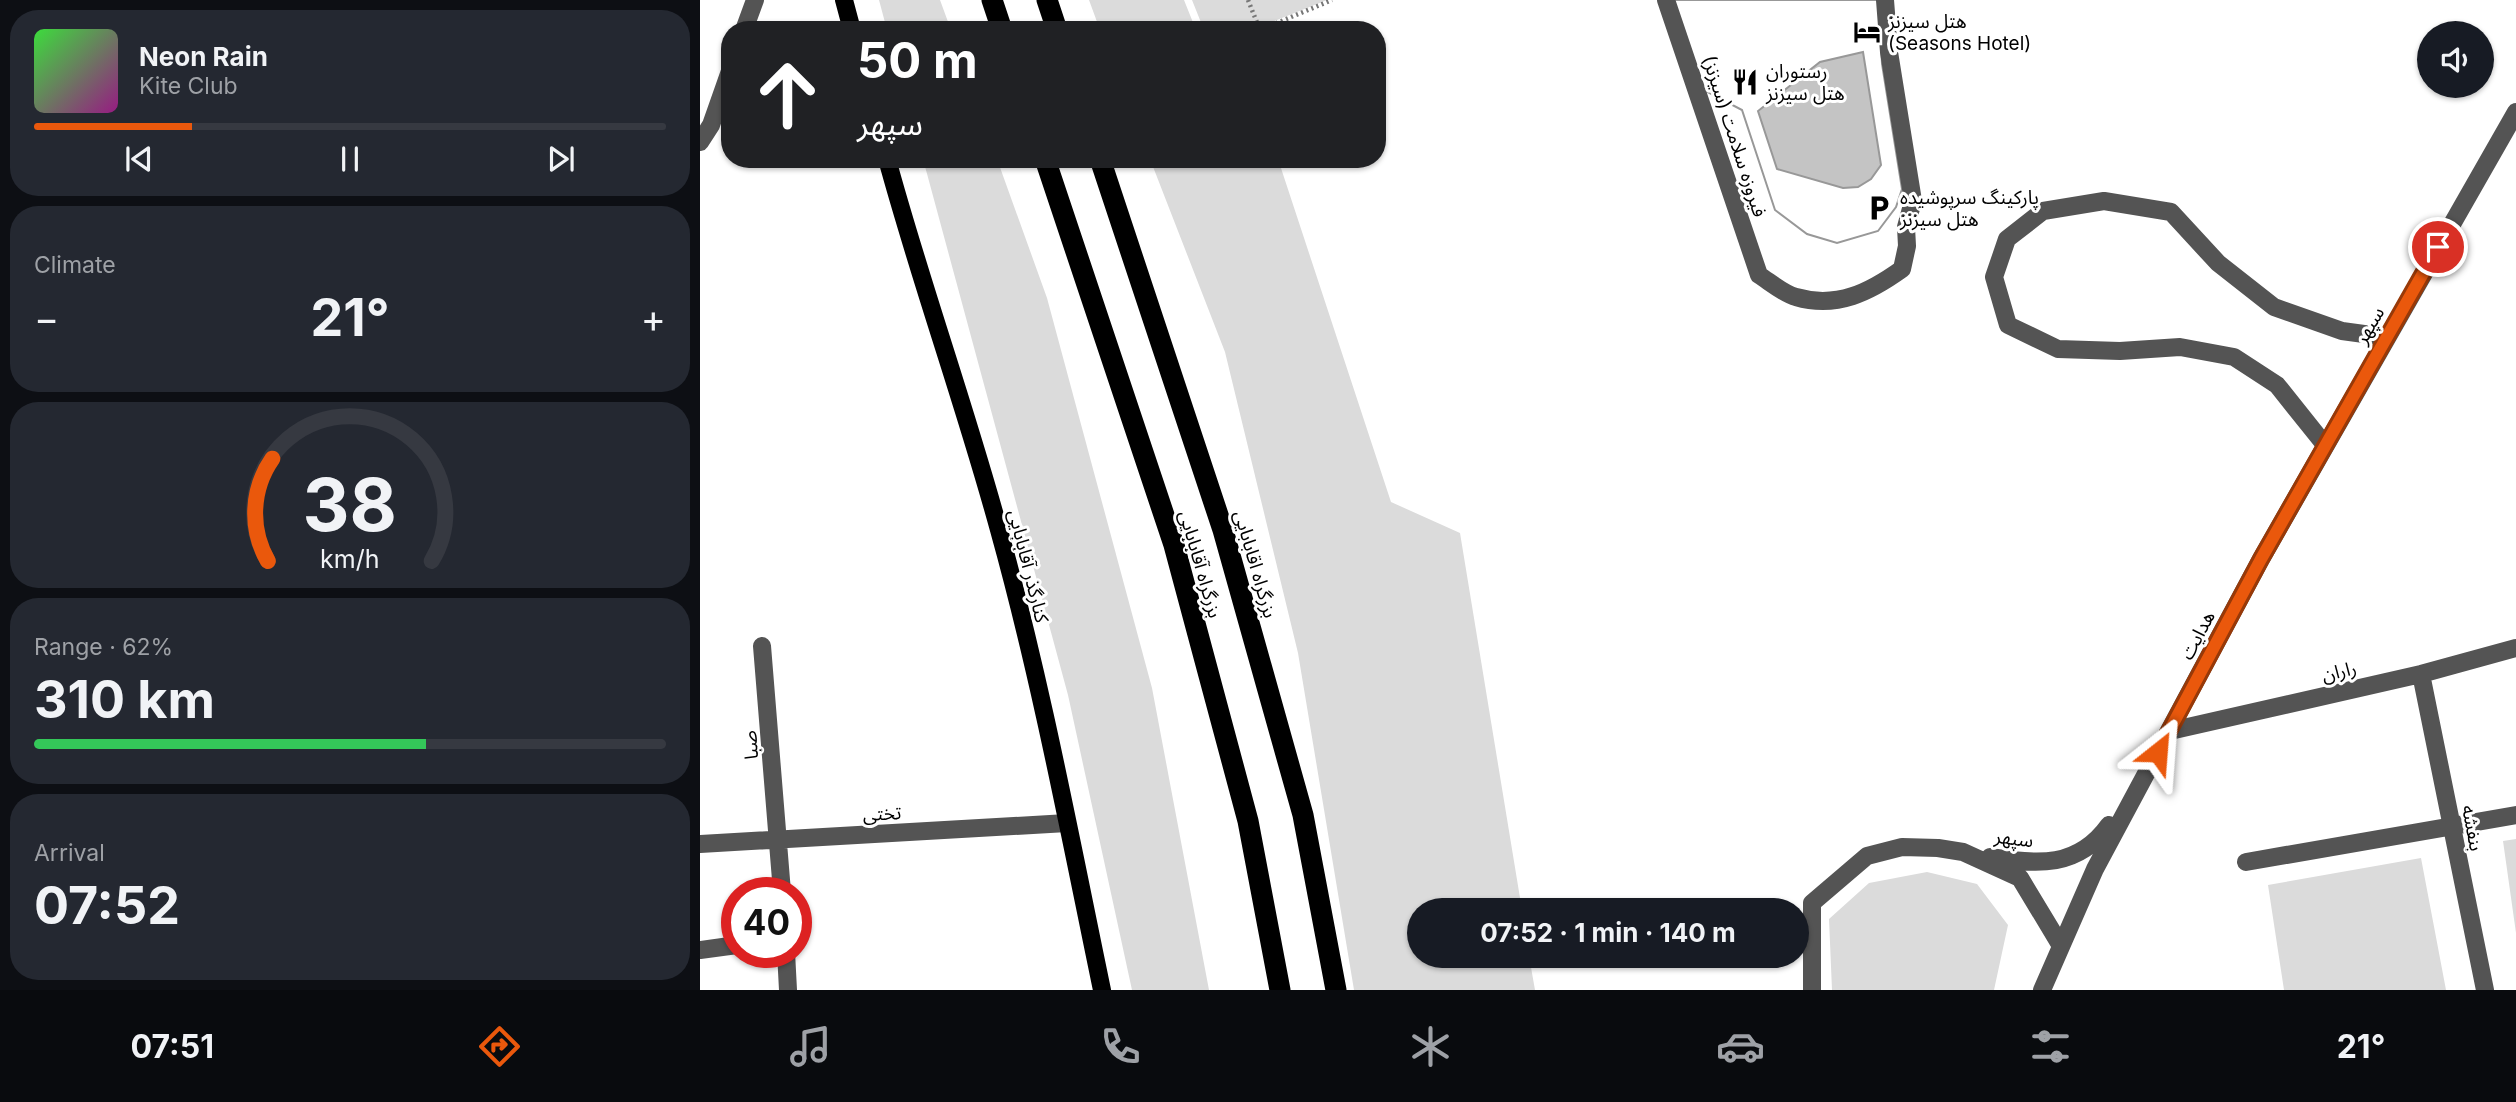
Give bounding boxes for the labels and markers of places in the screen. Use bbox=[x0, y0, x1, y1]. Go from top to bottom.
place label: هتل سیزنز (Seasons Hotel) bbox=[1887, 10, 2031, 55]
hotel icon: هتل سیزنز (Seasons Hotel) bbox=[1852, 17, 1882, 47]
place label: رستوران هتل سیزنز bbox=[1765, 60, 1845, 105]
restaurant icon: رستوران هتل سیزنز bbox=[1730, 67, 1760, 97]
place label: پارکینگ سرپوشیده هتل سیزنز bbox=[1899, 186, 2039, 231]
parking icon: پارکینگ سرپوشیده هتل سیزنز bbox=[1864, 193, 1894, 223]
pin bbox=[2408, 217, 2468, 277]

